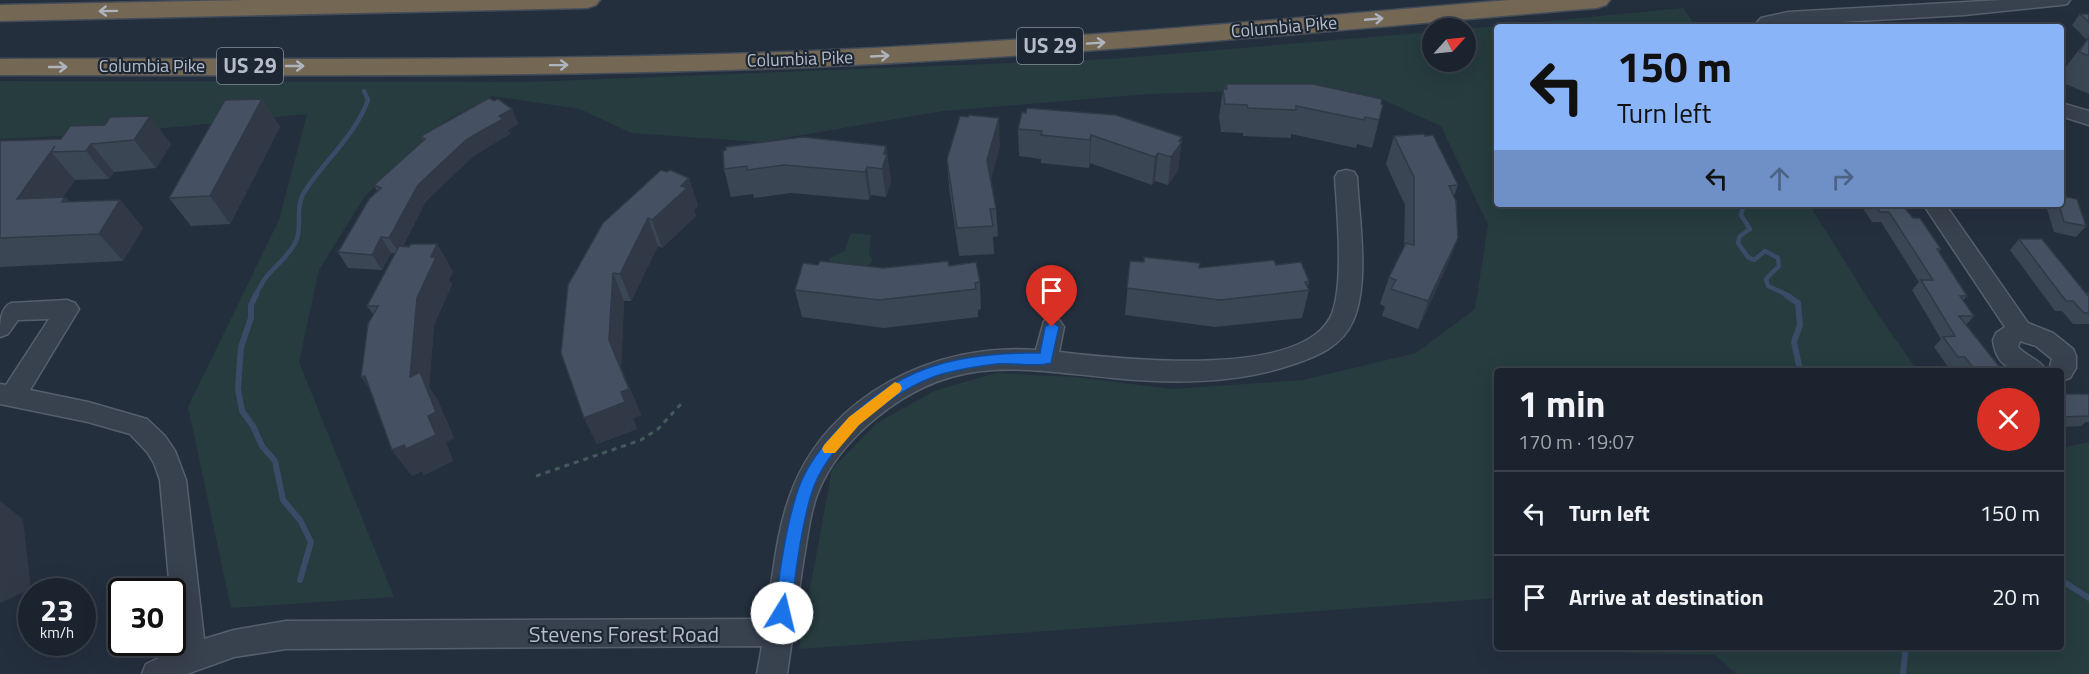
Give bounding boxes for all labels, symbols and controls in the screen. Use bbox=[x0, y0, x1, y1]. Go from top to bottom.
one-way arrow bbox=[99, 5, 119, 17]
street label: Columbia Pike bbox=[1230, 8, 1338, 45]
one-way arrow bbox=[1363, 13, 1383, 24]
north arrow bbox=[1422, 18, 1476, 72]
map controls bbox=[1422, 18, 1476, 72]
road number: US 29 bbox=[1017, 28, 1083, 64]
text: 150 m bbox=[1617, 34, 1732, 98]
one-way arrow bbox=[1085, 38, 1105, 49]
street label: Columbia Pike bbox=[746, 43, 854, 74]
road number: US 29 bbox=[217, 48, 283, 84]
icon: left bbox=[1518, 48, 1596, 126]
one-way arrow bbox=[870, 50, 890, 61]
street label: Columbia Pike bbox=[99, 52, 205, 79]
one-way arrow bbox=[549, 59, 569, 70]
one-way arrow bbox=[285, 60, 305, 72]
one-way arrow bbox=[48, 61, 68, 73]
text: Turn left bbox=[1617, 92, 1711, 133]
icon: left bbox=[1700, 162, 1733, 195]
icon: ahead bbox=[1763, 162, 1796, 195]
icon: right bbox=[1826, 162, 1859, 195]
pin bbox=[1026, 265, 1077, 327]
icon: arrive bbox=[1035, 274, 1068, 307]
text: 1 min bbox=[1518, 376, 1605, 431]
button: close bbox=[1977, 388, 2040, 451]
text: 170 m · 19:07 bbox=[1518, 426, 1635, 457]
text: Turn left bbox=[1569, 496, 1650, 530]
text: 150 m bbox=[1980, 496, 2040, 530]
icon: left bbox=[1518, 497, 1551, 530]
speed limit sign: 30 bbox=[108, 578, 186, 656]
text: Arrive at destination bbox=[1569, 580, 1764, 614]
text: 20 m bbox=[1992, 580, 2040, 614]
position arrow bbox=[750, 581, 814, 645]
icon: arrive bbox=[1518, 581, 1551, 614]
text: 23 bbox=[40, 587, 74, 633]
street label: Stevens Forest Road bbox=[529, 617, 719, 651]
text: km/h bbox=[40, 621, 74, 644]

